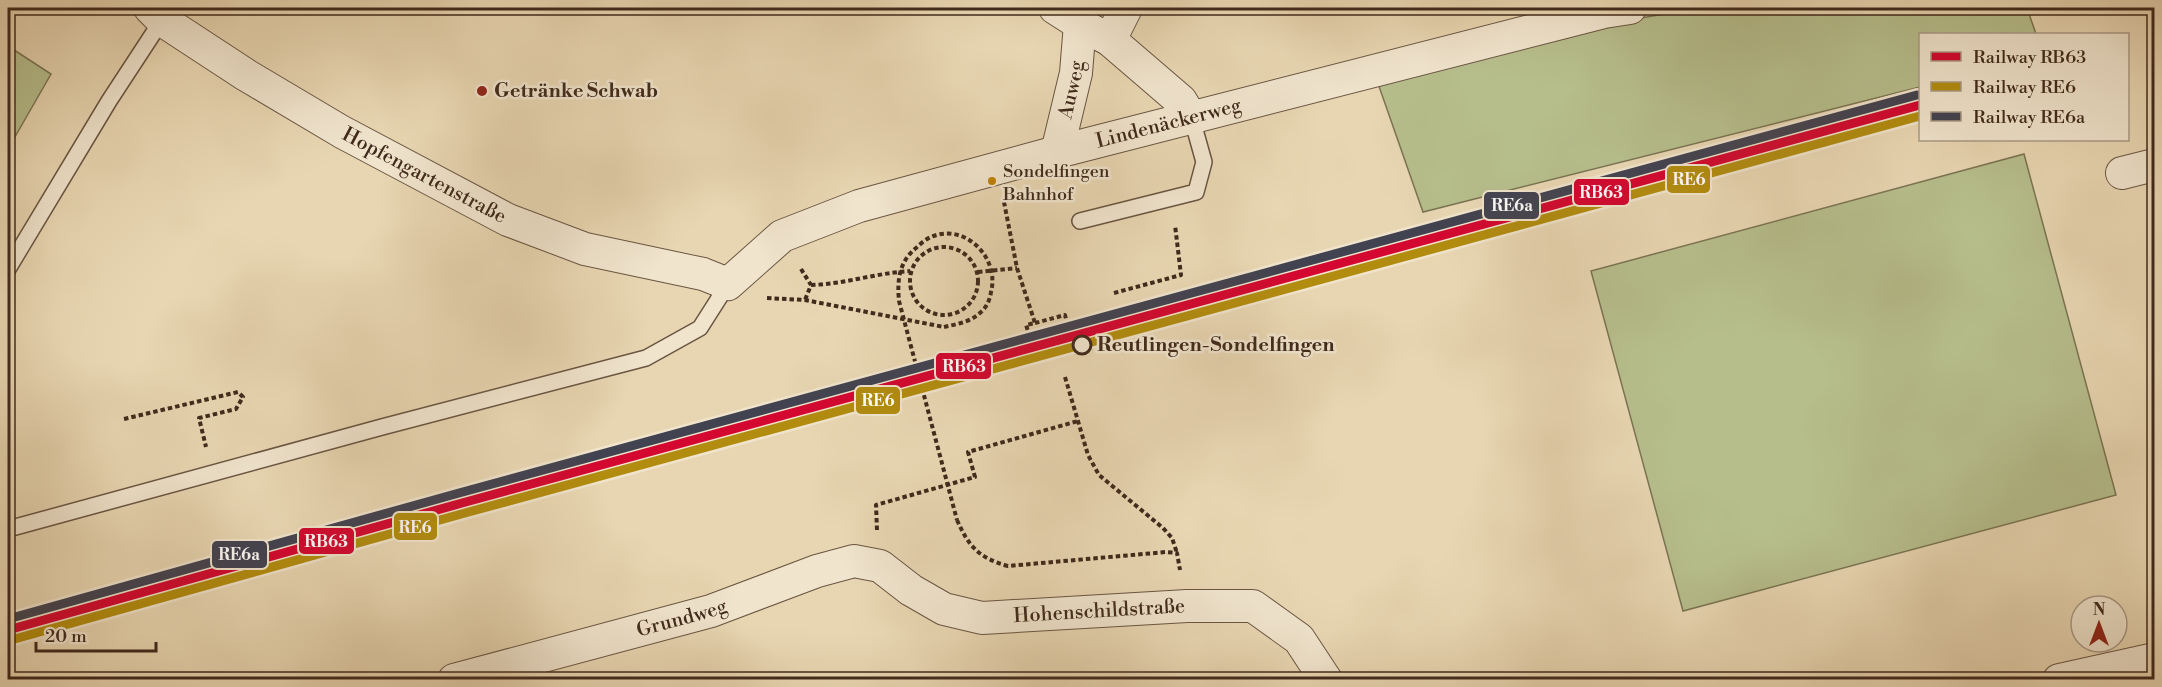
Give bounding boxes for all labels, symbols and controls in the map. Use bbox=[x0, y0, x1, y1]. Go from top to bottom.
legend bbox=[1919, 33, 2129, 141]
text: Railway RB63 bbox=[1973, 46, 2086, 69]
street label: Auweg bbox=[1053, 59, 1090, 122]
text: Railway RE6 bbox=[1973, 76, 2076, 99]
place label: Getränke Schwab bbox=[494, 79, 658, 104]
marker: Getränke Schwab bbox=[475, 84, 489, 98]
street label: Lindenäckerweg bbox=[1093, 93, 1245, 154]
text: Railway RE6a bbox=[1973, 106, 2086, 129]
street label: Hopfengartenstraße bbox=[338, 122, 510, 229]
place label: Sondelfingen Bahnhof bbox=[1002, 160, 1110, 206]
line badge: RE6 bbox=[1666, 165, 1711, 194]
text: RE6 bbox=[1672, 170, 1706, 190]
marker: Sondelfingen Bahnhof bbox=[986, 175, 998, 187]
line badge: RB63 bbox=[1573, 178, 1630, 206]
text: RB63 bbox=[1579, 183, 1623, 203]
line badge: RE6a bbox=[1483, 191, 1540, 220]
text: RE6a bbox=[1491, 196, 1533, 216]
place label: Reutlingen-Sondelfingen bbox=[1097, 333, 1335, 358]
marker: Reutlingen-Sondelfingen bbox=[1072, 335, 1092, 355]
line badge: RB63 bbox=[935, 352, 992, 380]
text: RB63 bbox=[942, 357, 986, 377]
line badge: RE6 bbox=[855, 386, 901, 415]
text: RE6 bbox=[861, 391, 895, 411]
line badge: RE6 bbox=[393, 512, 438, 541]
text: RE6 bbox=[398, 518, 432, 538]
line badge: RB63 bbox=[298, 527, 355, 555]
text: RB63 bbox=[304, 532, 348, 552]
line badge: RE6a bbox=[211, 540, 268, 569]
text: RE6a bbox=[218, 545, 260, 565]
street label: Grundweg bbox=[634, 593, 731, 643]
street label: Hohenschildstraße bbox=[1013, 594, 1186, 629]
north arrow bbox=[2069, 594, 2129, 654]
text: N bbox=[2093, 600, 2106, 620]
scale bar bbox=[36, 615, 156, 653]
text: 20 m bbox=[45, 625, 87, 648]

